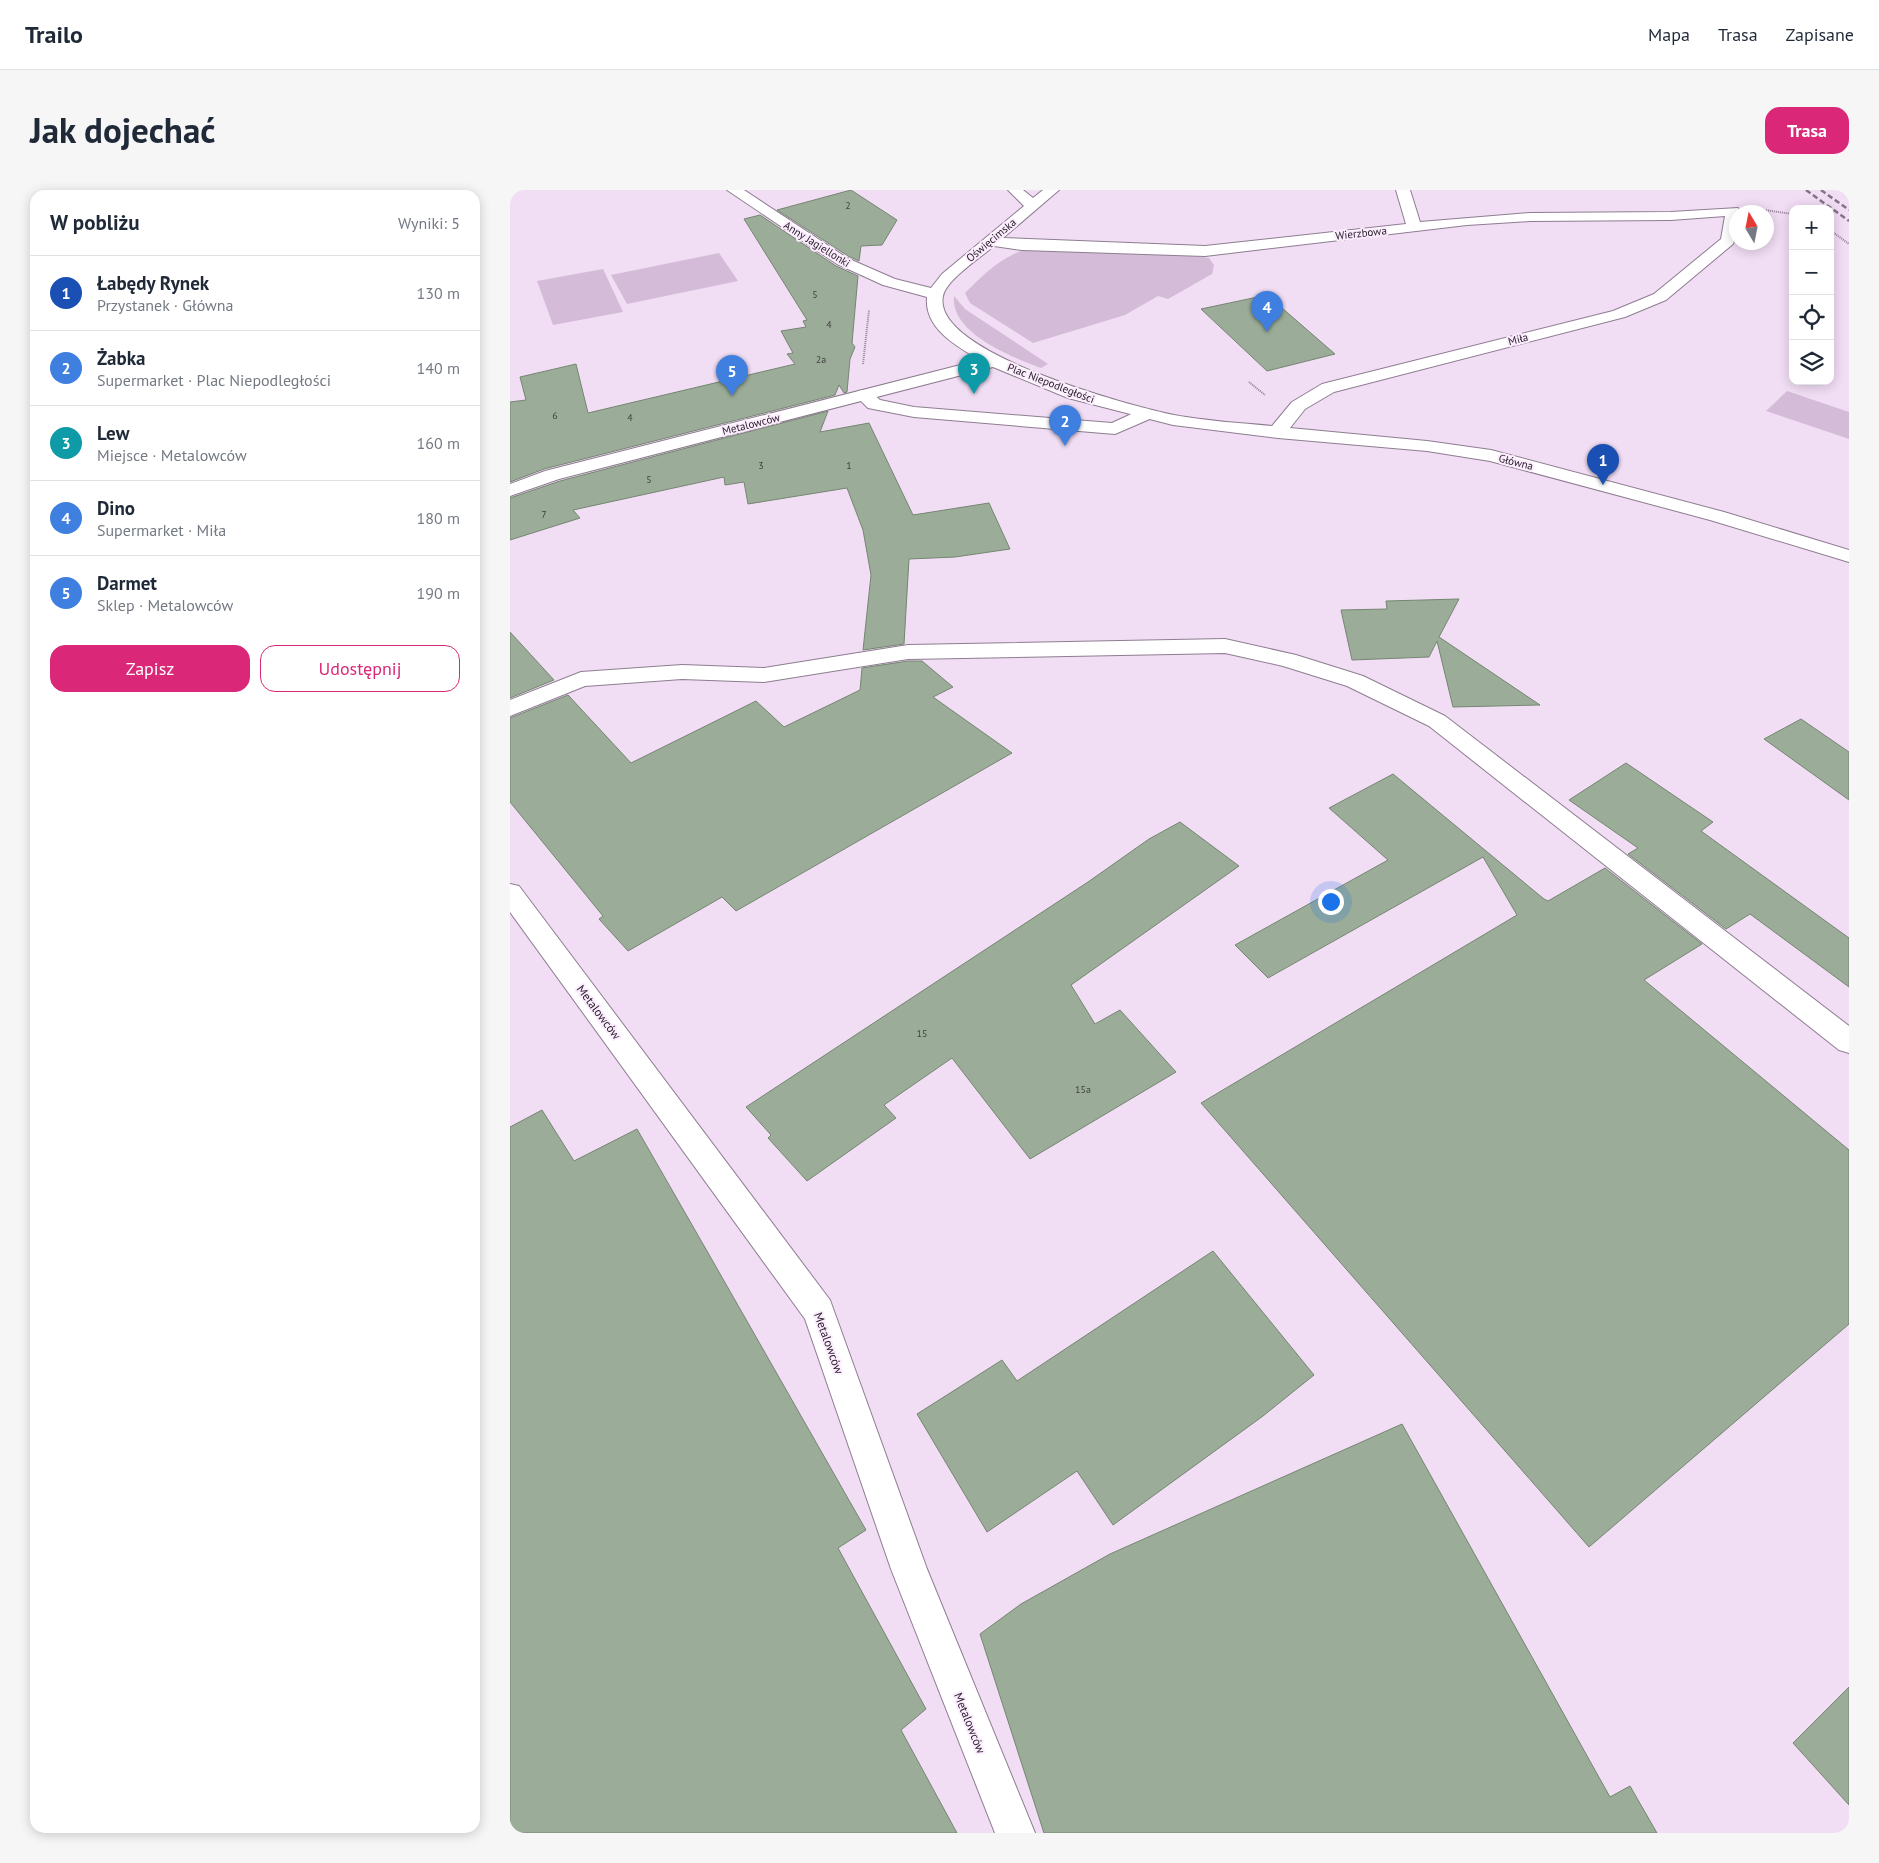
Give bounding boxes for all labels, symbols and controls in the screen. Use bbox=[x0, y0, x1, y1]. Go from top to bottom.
text: Trailo bbox=[25, 19, 83, 50]
text: Mapa bbox=[1648, 23, 1690, 46]
text: Trasa bbox=[1718, 23, 1758, 46]
text: Zapisane bbox=[1786, 23, 1854, 46]
text: Jak dojechać bbox=[30, 107, 215, 153]
button: Trasa bbox=[1765, 107, 1849, 154]
house number: 2 bbox=[845, 199, 851, 212]
north arrow bbox=[1729, 205, 1774, 250]
map controls bbox=[1789, 205, 1834, 385]
button: + bbox=[1789, 205, 1834, 250]
text: W pobliżu bbox=[50, 209, 139, 236]
text: Wyniki: 5 bbox=[398, 213, 460, 233]
street label: Oświęcimska bbox=[963, 215, 1019, 265]
street label: Anny Jagiellonki bbox=[781, 218, 853, 270]
street label: Wierzbowa bbox=[1335, 223, 1387, 243]
button: − bbox=[1789, 250, 1834, 295]
text: Łabędy Rynek bbox=[97, 271, 209, 295]
text: 1 bbox=[61, 283, 71, 303]
text: 130 m bbox=[417, 283, 460, 303]
house number: 5 bbox=[812, 288, 818, 301]
pin: 4 bbox=[1251, 291, 1283, 332]
text: Przystanek · Główna bbox=[97, 295, 234, 315]
button: locate bbox=[1789, 295, 1834, 340]
house number: 4 bbox=[826, 318, 832, 331]
street label: Miła bbox=[1506, 330, 1530, 348]
button: layers bbox=[1789, 340, 1834, 385]
text: Żabka bbox=[97, 346, 145, 370]
house number: 2a bbox=[816, 353, 826, 366]
pin: 3 bbox=[958, 353, 990, 394]
pin: 5 bbox=[716, 355, 748, 396]
text: 2 bbox=[61, 358, 71, 378]
text: 140 m bbox=[417, 358, 460, 378]
street label: Plac Niepodległości bbox=[1005, 360, 1097, 406]
text: Supermarket · Plac Niepodległości bbox=[97, 370, 331, 390]
pin: 2 bbox=[1049, 405, 1081, 446]
house number: 6 bbox=[552, 409, 558, 422]
street label: Metalowców bbox=[721, 410, 781, 438]
house number: 4 bbox=[627, 411, 633, 424]
text: Lew bbox=[97, 421, 129, 445]
text: 3 bbox=[61, 433, 71, 453]
text: 160 m bbox=[417, 433, 460, 453]
pin: 1 bbox=[1587, 444, 1619, 485]
text: Miejsce · Metalowców bbox=[97, 445, 247, 465]
street label: Główna bbox=[1497, 451, 1535, 473]
house number: 3 bbox=[758, 459, 764, 472]
house number: 1 bbox=[846, 459, 852, 472]
house number: 5 bbox=[646, 473, 652, 486]
text: Dino bbox=[97, 496, 135, 520]
text: 4 bbox=[61, 508, 71, 528]
text: 180 m bbox=[417, 508, 460, 528]
house number: 7 bbox=[541, 508, 547, 521]
text: Supermarket · Miła bbox=[97, 520, 226, 540]
text: Darmet bbox=[97, 571, 157, 595]
text: 5 bbox=[61, 583, 71, 603]
text: 190 m bbox=[417, 583, 460, 603]
text: Sklep · Metalowców bbox=[97, 595, 233, 615]
button: Zapisz bbox=[50, 645, 250, 692]
button: Udostępnij bbox=[260, 645, 460, 692]
your location bbox=[1318, 889, 1344, 915]
street label: Metalowców bbox=[574, 982, 624, 1042]
house number: 15 bbox=[917, 1027, 927, 1040]
house number: 15a bbox=[1075, 1083, 1091, 1096]
street label: Metalowców bbox=[811, 1310, 847, 1376]
street label: Metalowców bbox=[951, 1690, 989, 1756]

